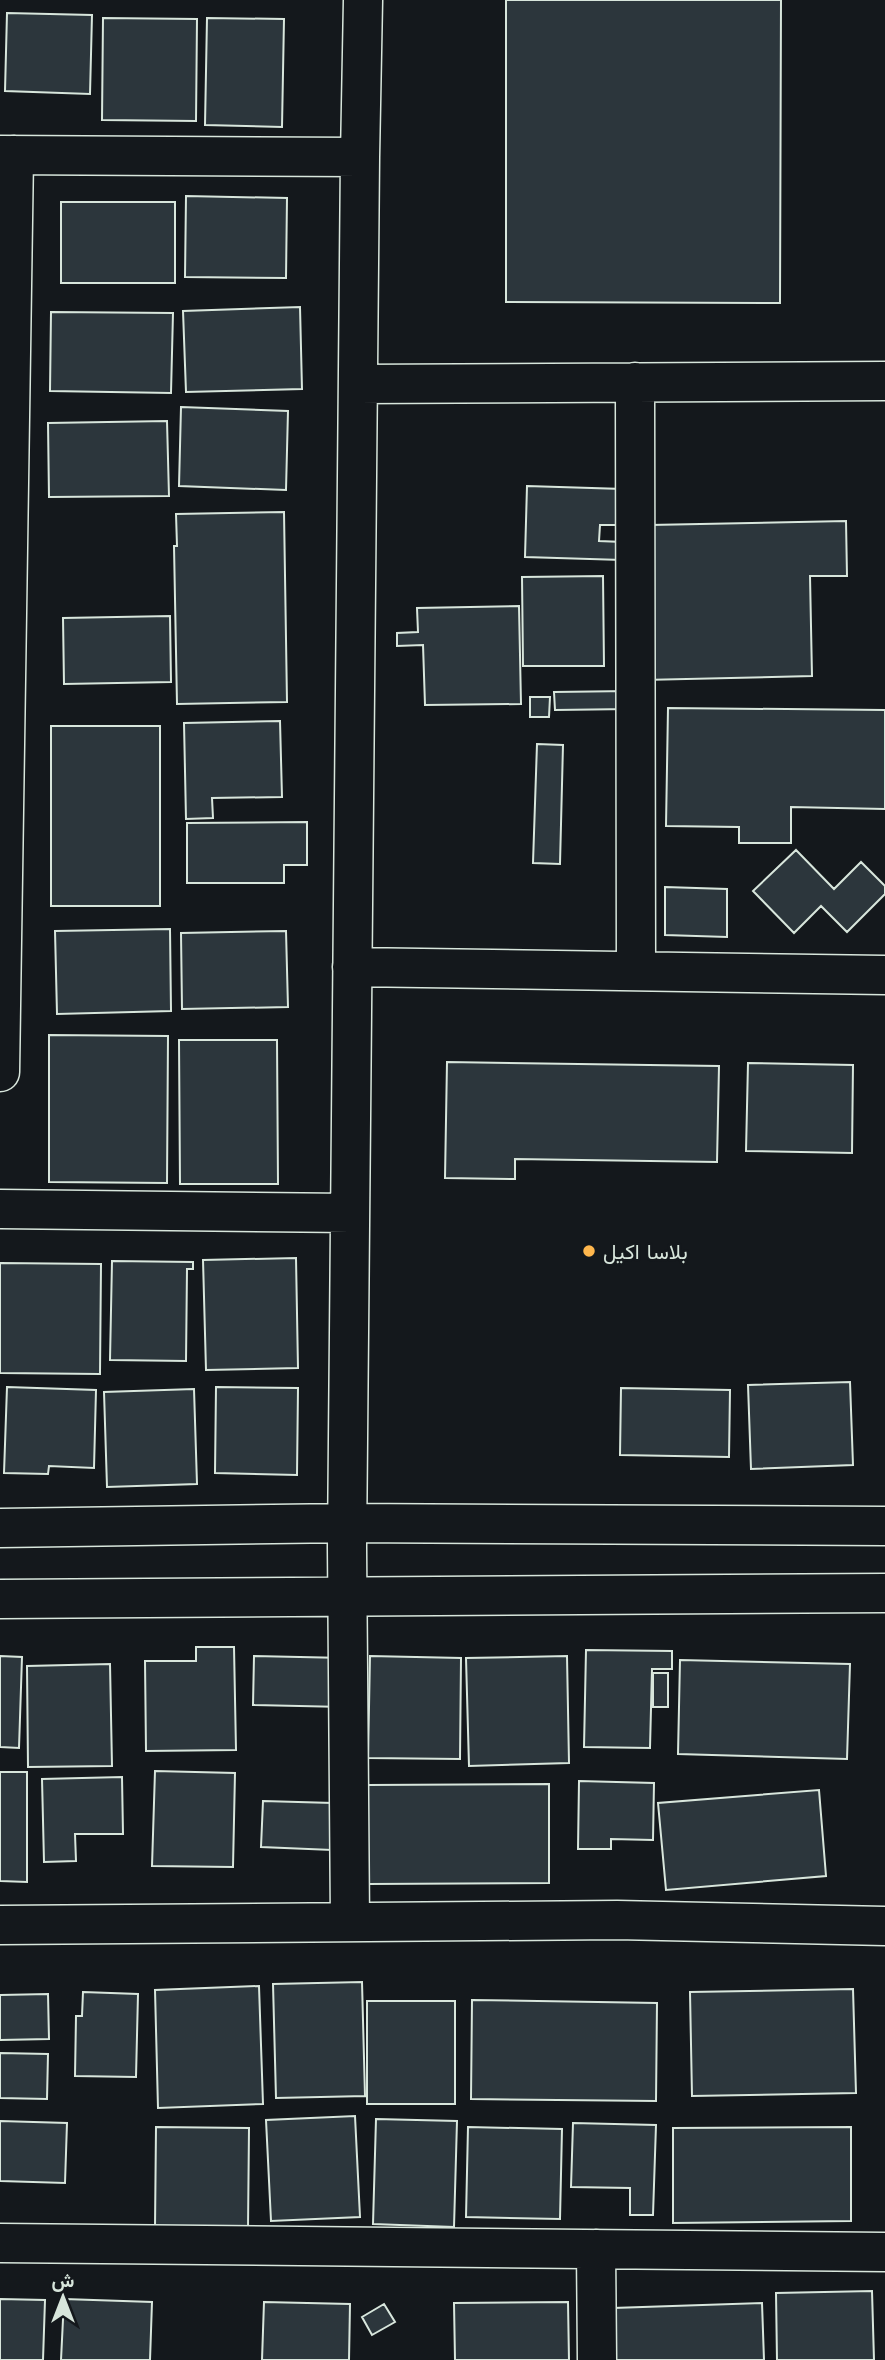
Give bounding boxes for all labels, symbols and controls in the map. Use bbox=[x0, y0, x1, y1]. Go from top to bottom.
place label: بلاسا اكيل bbox=[603, 1239, 688, 1264]
marker: بلاسا اكيل bbox=[581, 1243, 597, 1259]
north arrow bbox=[28, 2262, 98, 2332]
text: ش bbox=[52, 2269, 75, 2292]

